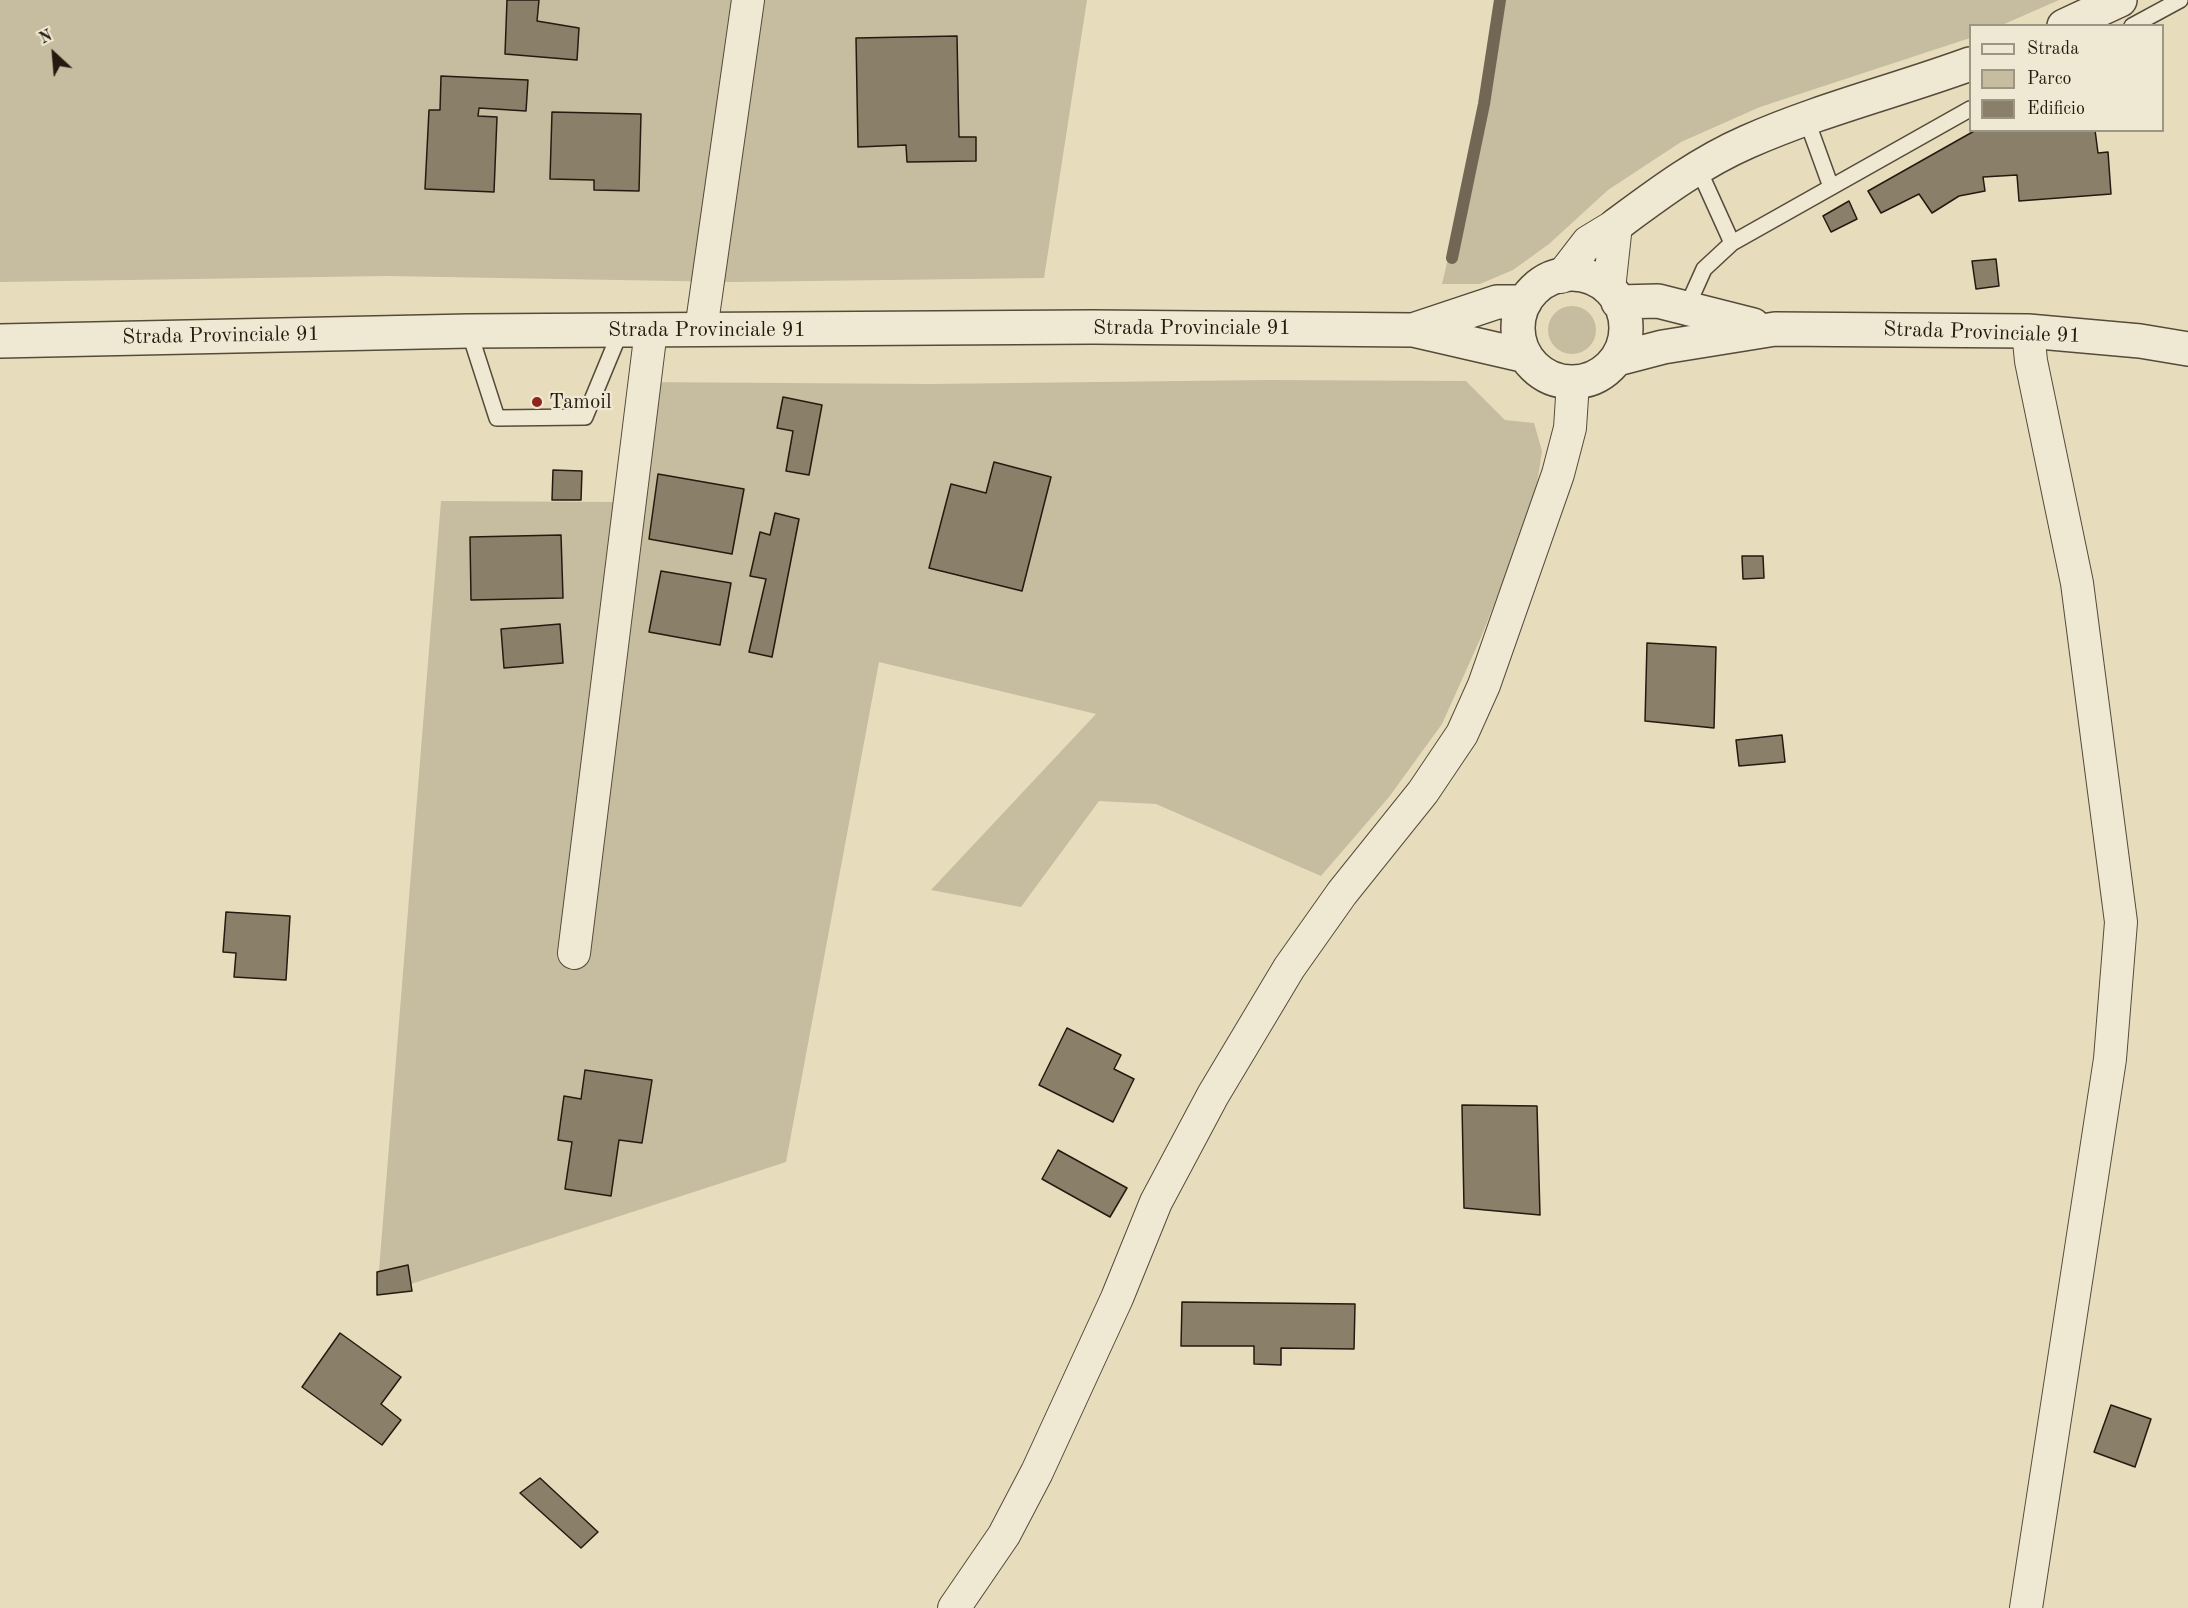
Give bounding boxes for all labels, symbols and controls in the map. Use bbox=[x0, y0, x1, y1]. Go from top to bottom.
north arrow bbox=[24, 24, 84, 84]
legend bbox=[1969, 24, 2164, 132]
text: N bbox=[37, 28, 55, 48]
text: Strada bbox=[2027, 40, 2079, 58]
text: Parco bbox=[2027, 70, 2072, 88]
text: Edificio bbox=[2027, 100, 2085, 118]
street label: Strada Provinciale 91 bbox=[1093, 315, 1291, 341]
street label: Strada Provinciale 91 bbox=[608, 317, 806, 343]
street label: Strada Provinciale 91 bbox=[1883, 317, 2081, 349]
street label: Strada Provinciale 91 bbox=[122, 322, 320, 350]
place label: Tamoil bbox=[549, 389, 612, 415]
marker: Tamoil bbox=[530, 395, 544, 409]

